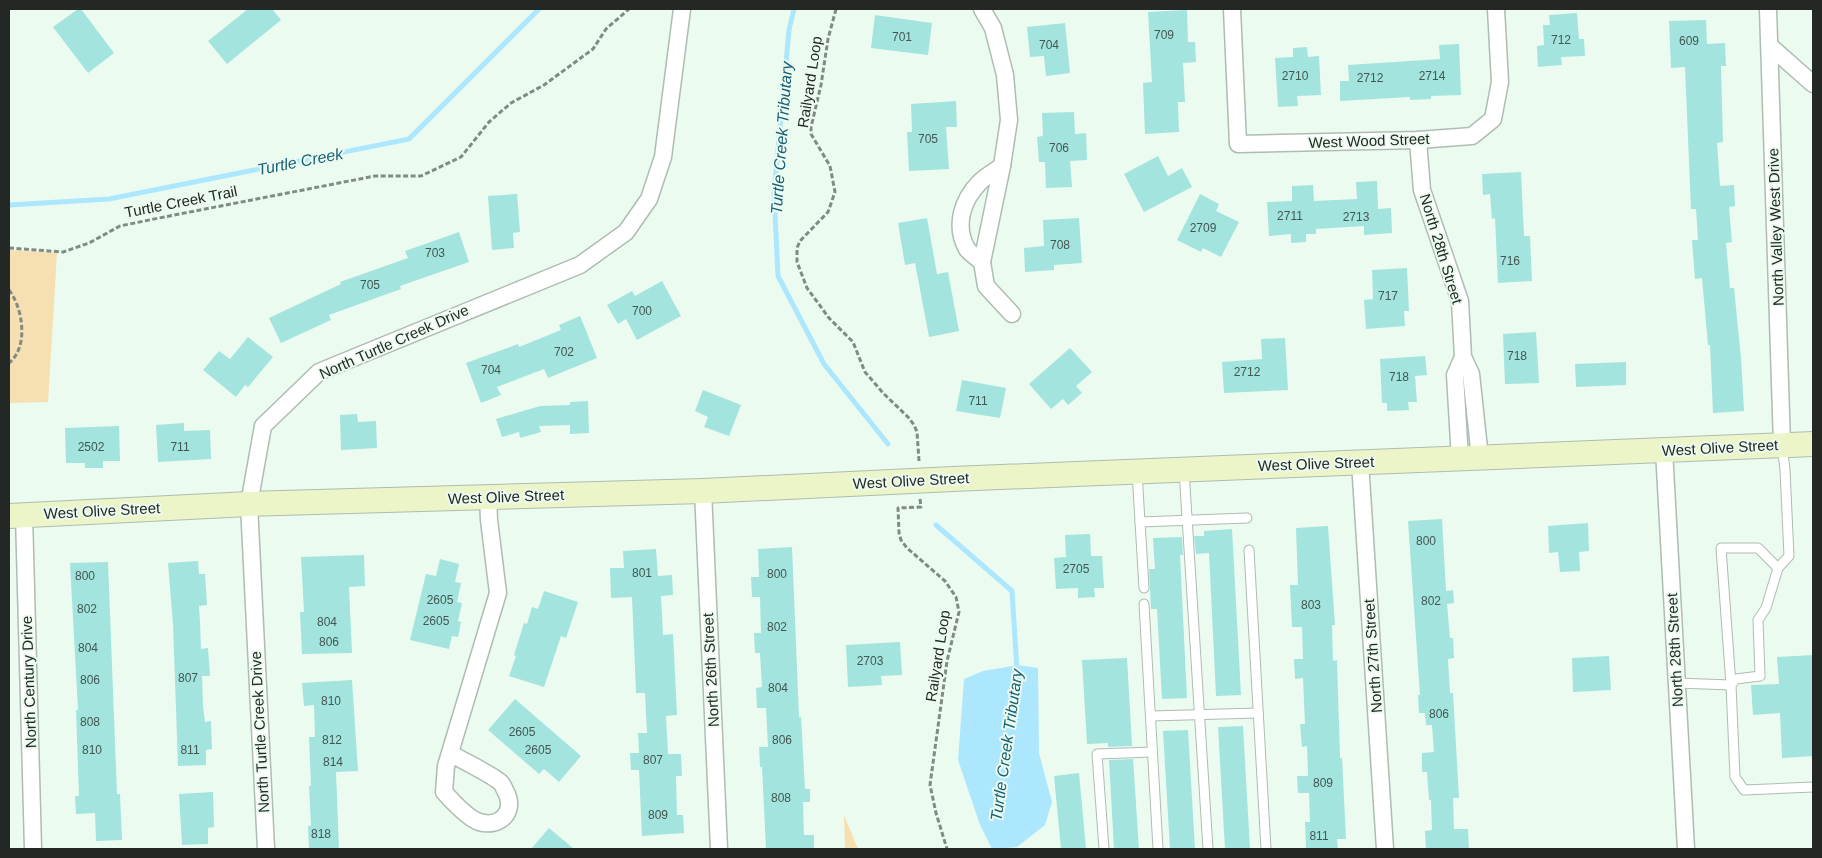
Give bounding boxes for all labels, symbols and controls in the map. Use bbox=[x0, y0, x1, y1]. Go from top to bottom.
house number: 709 bbox=[1154, 28, 1174, 42]
house number: 701 bbox=[892, 30, 912, 44]
house number: 712 bbox=[1551, 33, 1571, 47]
house number: 609 bbox=[1679, 34, 1699, 48]
street label: Railyard Loop bbox=[794, 35, 825, 129]
house number: 704 bbox=[1039, 38, 1059, 52]
water label: Turtle Creek Tributary bbox=[768, 60, 795, 215]
house number: 2710 bbox=[1282, 69, 1309, 83]
house number: 2714 bbox=[1419, 69, 1446, 83]
house number: 2712 bbox=[1357, 71, 1384, 85]
street label: West Wood Street bbox=[1308, 130, 1431, 151]
house number: 705 bbox=[918, 132, 938, 146]
house number: 706 bbox=[1049, 141, 1069, 155]
water label: Turtle Creek bbox=[256, 145, 345, 178]
street label: North Valley West Drive bbox=[1764, 148, 1787, 306]
street label: Turtle Creek Trail bbox=[123, 182, 239, 221]
street label: North 28th Street bbox=[1417, 192, 1467, 307]
house number: 2711 bbox=[1277, 209, 1303, 223]
house number: 2713 bbox=[1343, 210, 1370, 224]
house number: 2709 bbox=[1190, 221, 1217, 235]
house number: 708 bbox=[1050, 238, 1070, 252]
house number: 703 bbox=[425, 246, 445, 260]
house number: 716 bbox=[1500, 254, 1520, 268]
house number: 705 bbox=[360, 278, 380, 292]
house number: 717 bbox=[1378, 289, 1398, 303]
street label: North Turtle Creek Drive bbox=[316, 301, 471, 382]
house number: 700 bbox=[632, 304, 652, 318]
house number: 702 bbox=[554, 345, 574, 359]
house number: 718 bbox=[1507, 349, 1527, 363]
house number: 704 bbox=[481, 363, 501, 377]
house number: 2712 bbox=[1234, 365, 1261, 379]
house number: 718 bbox=[1389, 370, 1409, 384]
house number: 711 bbox=[968, 394, 988, 408]
street label: West Olive Street bbox=[1661, 436, 1779, 459]
house number: 2502 bbox=[78, 440, 105, 454]
house number: 711 bbox=[170, 440, 190, 454]
street label: West Olive Street bbox=[1258, 453, 1375, 474]
street label: West Olive Street bbox=[852, 469, 970, 492]
street label: West Olive Street bbox=[448, 486, 565, 507]
street label: West Olive Street bbox=[43, 499, 161, 522]
house number: 800 bbox=[1416, 534, 1436, 548]
house number: 2705 bbox=[1063, 562, 1090, 576]
house number: 801 bbox=[632, 566, 652, 580]
house number: 800 bbox=[767, 567, 787, 581]
house number: 800 bbox=[75, 569, 95, 583]
street label: North 28th Street bbox=[1663, 592, 1686, 708]
house number: 2605 bbox=[427, 593, 454, 607]
house number: 802 bbox=[1421, 594, 1441, 608]
house number: 803 bbox=[1301, 598, 1321, 612]
street label: North 27th Street bbox=[1360, 598, 1385, 714]
house number: 802 bbox=[77, 602, 97, 616]
street label: Railyard Loop bbox=[922, 609, 953, 703]
street label: North 26th Street bbox=[699, 612, 722, 728]
house number: 2605 bbox=[423, 614, 450, 628]
street label: North Century Drive bbox=[18, 615, 39, 749]
house number: 804 bbox=[317, 615, 337, 629]
house number: 802 bbox=[767, 620, 787, 634]
house number: 806 bbox=[319, 635, 339, 649]
house number: 804 bbox=[78, 641, 98, 655]
street label: North Turtle Creek Drive bbox=[247, 651, 272, 813]
house number: 2703 bbox=[857, 654, 884, 668]
water label: Turtle Creek Tributary bbox=[987, 667, 1026, 822]
house number: 807 bbox=[178, 671, 198, 685]
house number: 806 bbox=[80, 673, 100, 687]
house number: 804 bbox=[768, 681, 788, 695]
house number: 810 bbox=[321, 694, 341, 708]
house number: 806 bbox=[1429, 707, 1449, 721]
house number: 808 bbox=[80, 715, 100, 729]
house number: 2605 bbox=[509, 725, 536, 739]
house number: 812 bbox=[322, 733, 342, 747]
house number: 806 bbox=[772, 733, 792, 747]
house number: 810 bbox=[82, 743, 102, 757]
house number: 811 bbox=[180, 743, 200, 757]
house number: 2605 bbox=[525, 743, 552, 757]
house number: 807 bbox=[643, 753, 663, 767]
house number: 814 bbox=[323, 755, 343, 769]
house number: 809 bbox=[1313, 776, 1333, 790]
house number: 808 bbox=[771, 791, 791, 805]
house number: 809 bbox=[648, 808, 668, 822]
house number: 818 bbox=[311, 827, 331, 841]
house number: 811 bbox=[1309, 829, 1329, 843]

